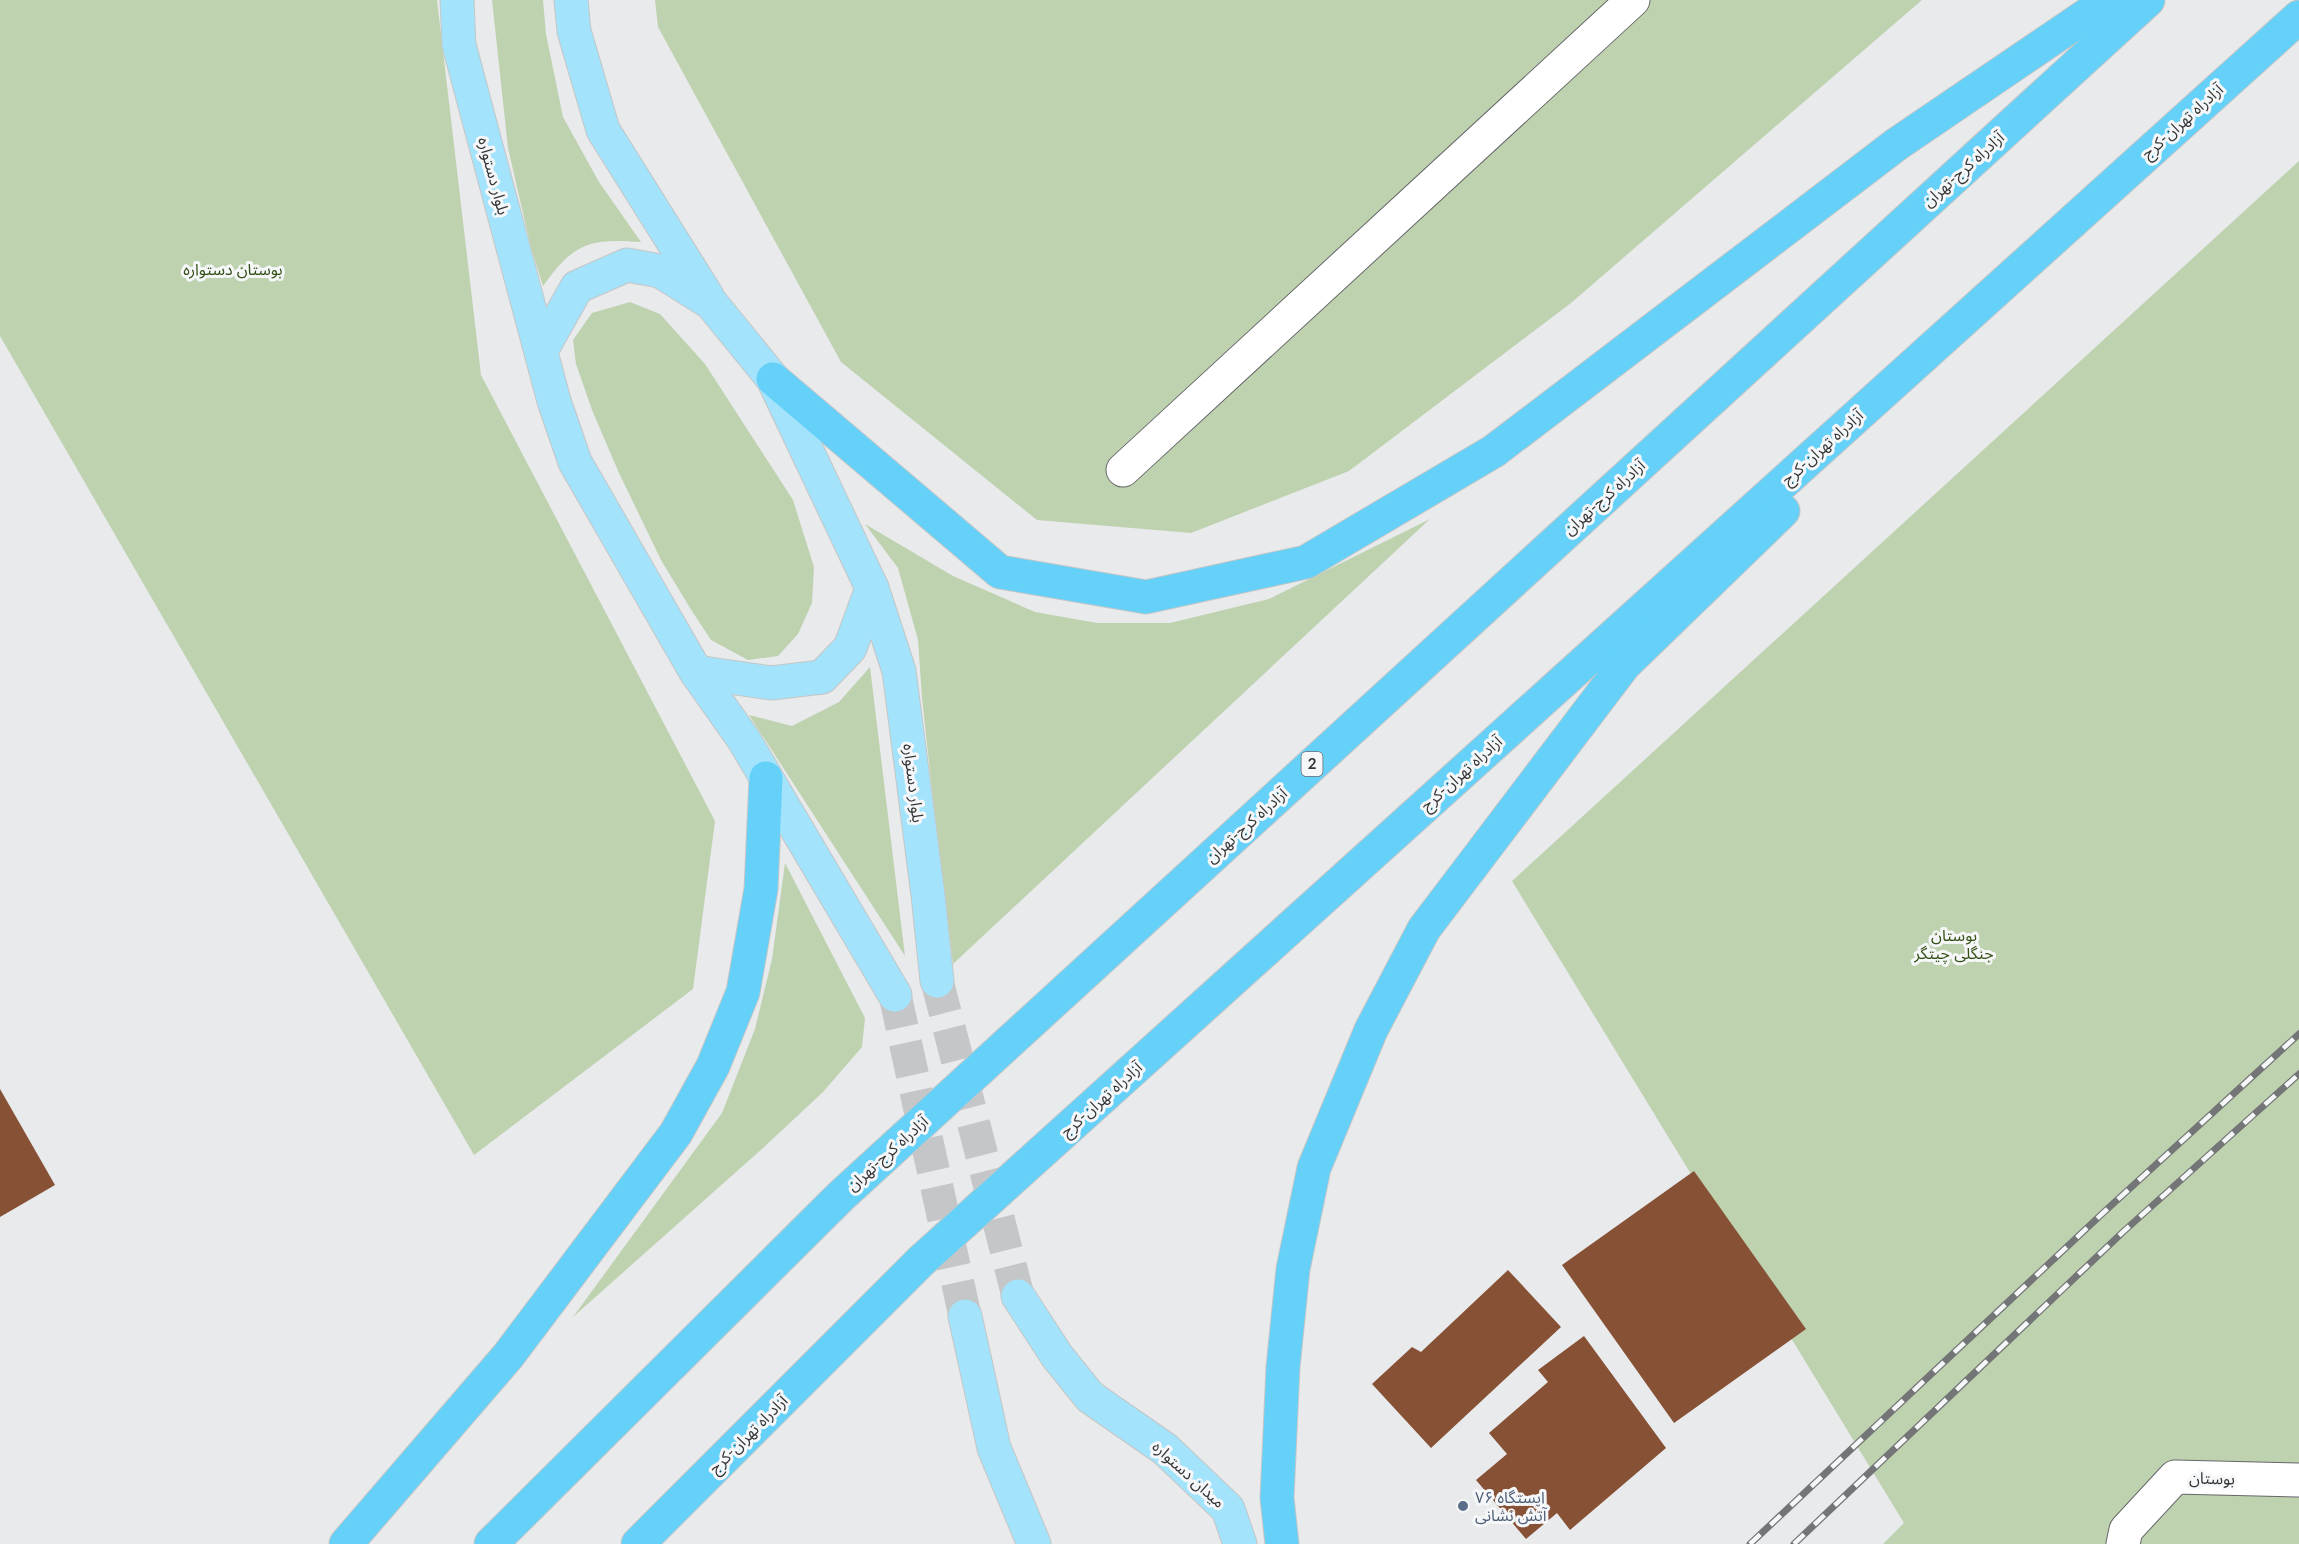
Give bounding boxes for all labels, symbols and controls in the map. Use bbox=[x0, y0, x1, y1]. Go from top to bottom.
street label: آزادراه تهران-کرج bbox=[2137, 78, 2230, 165]
street label: آزادراه کرج-تهران bbox=[1918, 126, 2011, 213]
street label: بلوار دستواره bbox=[474, 135, 514, 217]
park label: بوستان دستواره bbox=[183, 259, 283, 279]
street label: آزادراه تهران-کرج bbox=[1777, 404, 1870, 491]
street label: آزادراه کرج-تهران bbox=[1559, 454, 1652, 541]
street label: آزادراه تهران-کرج bbox=[1416, 730, 1509, 817]
street label: بلوار دستواره bbox=[899, 742, 929, 824]
road number: 2 bbox=[1302, 752, 1322, 776]
street label: آزادراه کرج-تهران bbox=[1201, 782, 1294, 869]
park label: بوستان جنگلی چیتگر bbox=[1913, 925, 1994, 964]
street label: آزادراه تهران-کرج bbox=[1056, 1056, 1149, 1143]
street label: آزادراه کرج-تهران bbox=[842, 1110, 935, 1197]
street label: آزادراه تهران-کرج bbox=[704, 1389, 795, 1480]
street label: میدان دستواره bbox=[1149, 1436, 1229, 1512]
street label: بوستان bbox=[2189, 1468, 2235, 1488]
place label: ایستگاه ۷۶ آتش نشانی bbox=[1475, 1487, 1548, 1525]
marker: ایستگاه ۷۶ آتش نشانی bbox=[1456, 1499, 1470, 1513]

